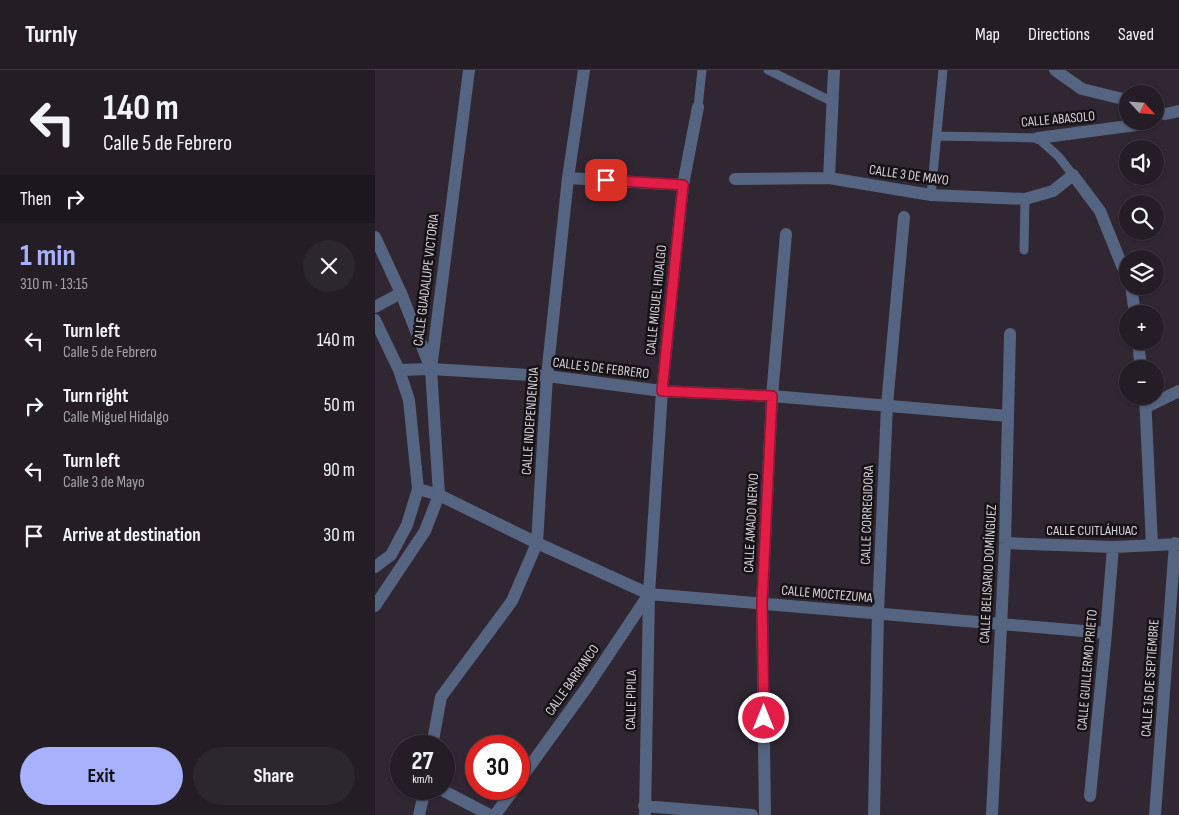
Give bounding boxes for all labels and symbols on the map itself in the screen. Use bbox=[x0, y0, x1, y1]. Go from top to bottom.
north arrow bbox=[1119, 85, 1164, 130]
street label: CALLE ABASOLO bbox=[1020, 107, 1096, 131]
pin bbox=[585, 159, 627, 201]
street label: CALLE 3 DE MAYO bbox=[868, 161, 950, 189]
street label: CALLE GUADALUPE VICTORIA bbox=[409, 212, 443, 347]
street label: CALLE MIGUEL HIDALGO bbox=[642, 244, 670, 356]
street label: CALLE 5 DE FEBRERO bbox=[552, 354, 650, 382]
street label: CALLE INDEPENDENCIA bbox=[518, 366, 542, 475]
street label: CALLE CORREGIDORA bbox=[857, 464, 877, 565]
street label: CALLE AMADO NERVO bbox=[740, 473, 762, 573]
street label: CALLE BELISARIO DOMÍNGUEZ bbox=[976, 504, 1000, 644]
street label: CALLE CUITLÁHUAC bbox=[1046, 522, 1138, 539]
street label: CALLE MOCTEZUMA bbox=[781, 582, 874, 607]
street label: CALLE GUILLERMO PRIETO bbox=[1073, 609, 1101, 731]
street label: CALLE 16 DE SEPTIEMBRE bbox=[1137, 618, 1163, 737]
street label: CALLE BARRANCO bbox=[541, 641, 603, 719]
street label: CALLE PIPILA bbox=[622, 669, 640, 730]
position arrow bbox=[737, 691, 789, 743]
speed limit sign: 30 bbox=[465, 735, 530, 800]

